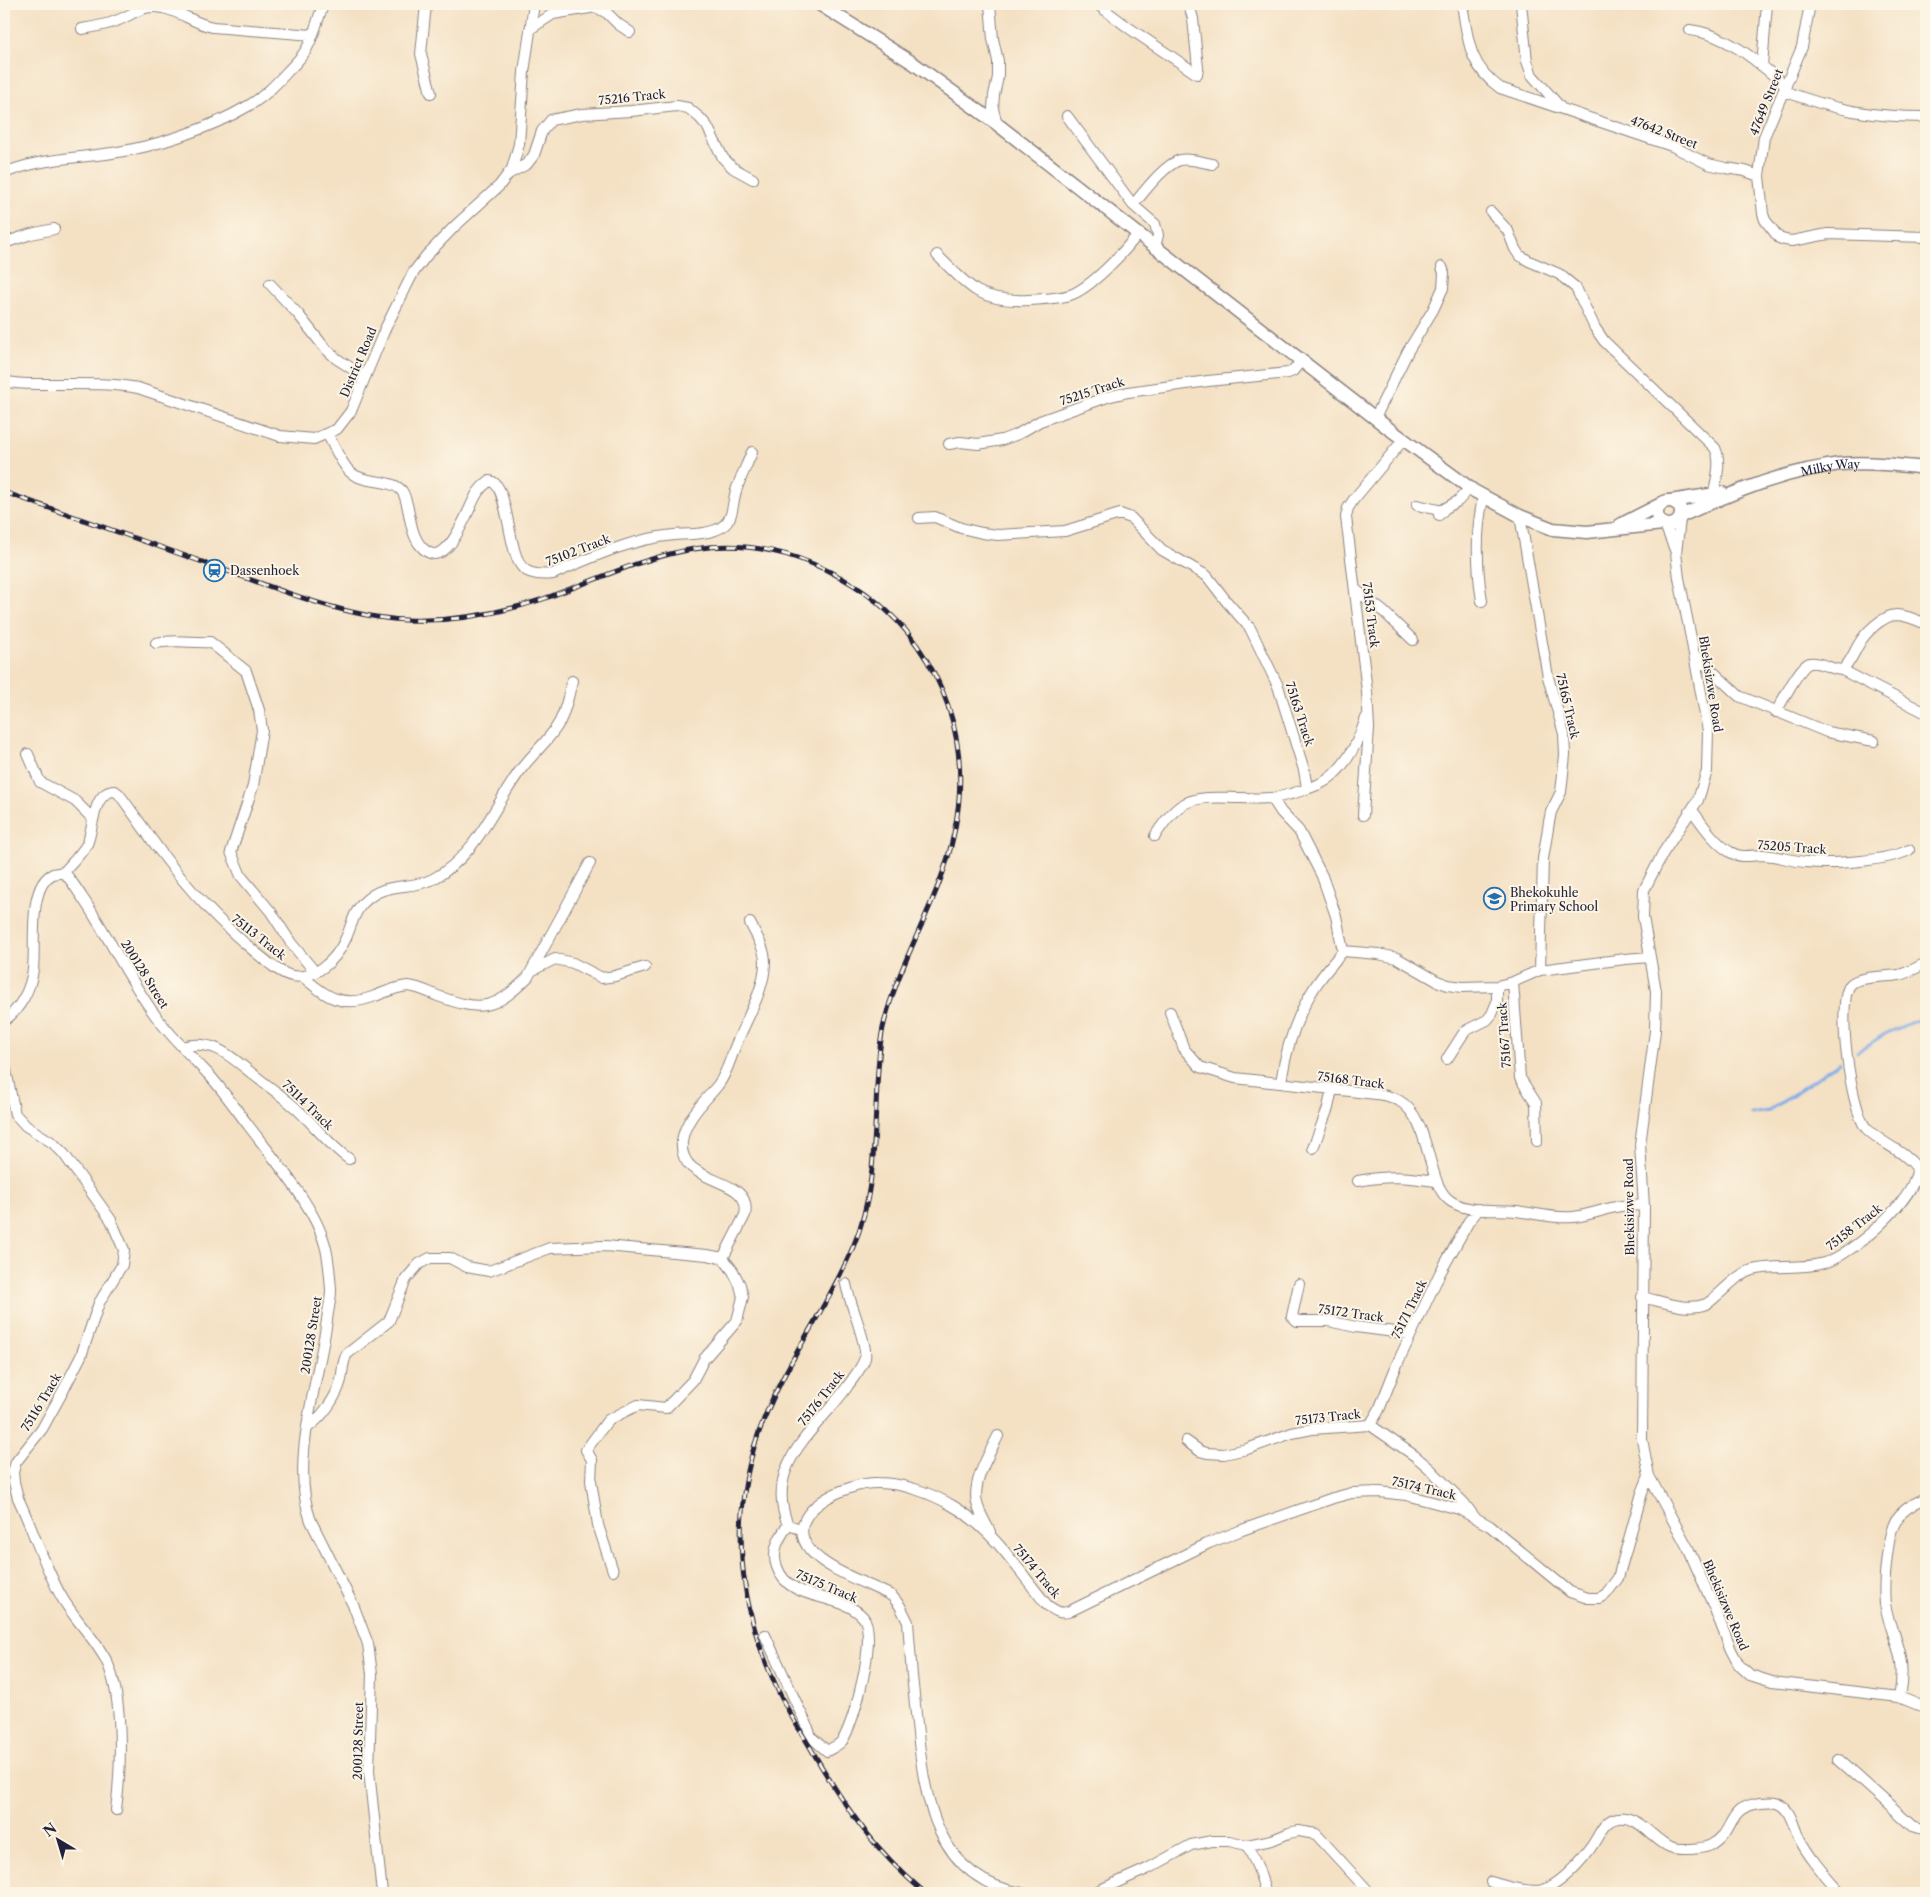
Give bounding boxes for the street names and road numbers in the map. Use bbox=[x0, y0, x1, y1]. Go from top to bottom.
street label: 47649 Street bbox=[1746, 66, 1786, 138]
street label: 75216 Track bbox=[598, 86, 667, 108]
street label: 47642 Street bbox=[1628, 112, 1700, 152]
street label: District Road bbox=[336, 324, 380, 399]
street label: 75215 Track bbox=[1058, 373, 1127, 408]
street label: Milky Way bbox=[1799, 456, 1861, 479]
street label: 75102 Track bbox=[544, 530, 613, 569]
street label: 75153 Track bbox=[1360, 581, 1383, 650]
street label: Bhekisizwe Road bbox=[1696, 635, 1726, 734]
street label: 75165 Track bbox=[1553, 672, 1583, 741]
street label: 75163 Track bbox=[1283, 680, 1318, 749]
street label: 75205 Track bbox=[1757, 837, 1828, 857]
street label: 75113 Track bbox=[229, 911, 290, 964]
street label: 200128 Street bbox=[118, 937, 173, 1012]
street label: 75167 Track bbox=[1494, 1001, 1514, 1068]
street label: 75168 Track bbox=[1317, 1068, 1386, 1092]
street label: 75114 Track bbox=[279, 1077, 337, 1134]
street label: Bhekisizwe Road bbox=[1621, 1157, 1637, 1256]
street label: 75158 Track bbox=[1823, 1200, 1886, 1253]
street label: 75171 Track bbox=[1388, 1276, 1430, 1341]
street label: 200128 Street bbox=[297, 1294, 325, 1375]
street label: 75172 Track bbox=[1317, 1301, 1386, 1325]
street label: 75176 Track bbox=[795, 1367, 848, 1429]
street label: 75116 Track bbox=[18, 1369, 65, 1434]
street label: 75173 Track bbox=[1295, 1406, 1362, 1428]
street label: 75174 Track bbox=[1390, 1473, 1459, 1503]
street label: 75174 Track bbox=[1010, 1541, 1065, 1602]
street label: Bhekisizwe Road bbox=[1700, 1557, 1752, 1653]
street label: 75175 Track bbox=[794, 1566, 861, 1606]
street label: 200128 Street bbox=[350, 1701, 366, 1780]

